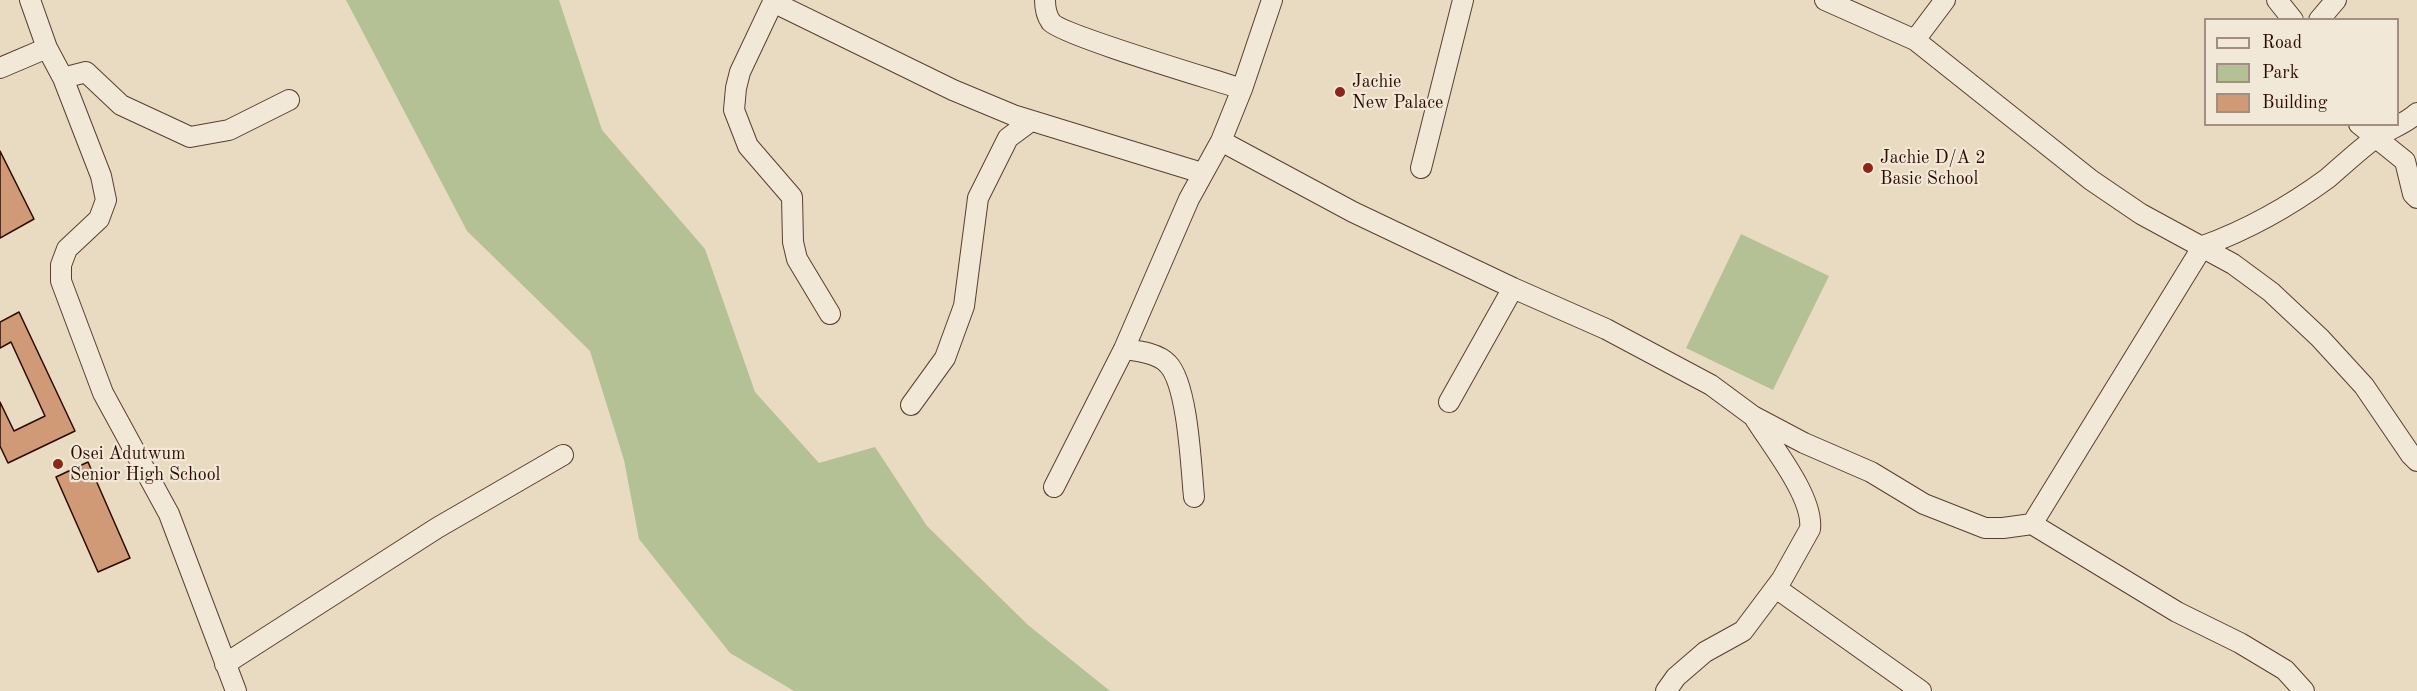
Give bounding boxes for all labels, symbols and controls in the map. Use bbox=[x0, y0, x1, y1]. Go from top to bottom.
legend bbox=[2204, 18, 2399, 126]
text: Road bbox=[2262, 34, 2302, 52]
text: Park bbox=[2262, 64, 2299, 82]
place label: Jachie New Palace bbox=[1352, 71, 1443, 113]
marker: Jachie New Palace bbox=[1333, 85, 1347, 99]
text: Building bbox=[2262, 94, 2327, 112]
place label: Jachie D/A 2 Basic School bbox=[1880, 147, 1986, 190]
marker: Jachie D/A 2 Basic School bbox=[1861, 161, 1875, 175]
place label: Osei Adutwum Senior High School bbox=[70, 443, 220, 486]
marker: Osei Adutwum Senior High School bbox=[51, 457, 65, 471]

